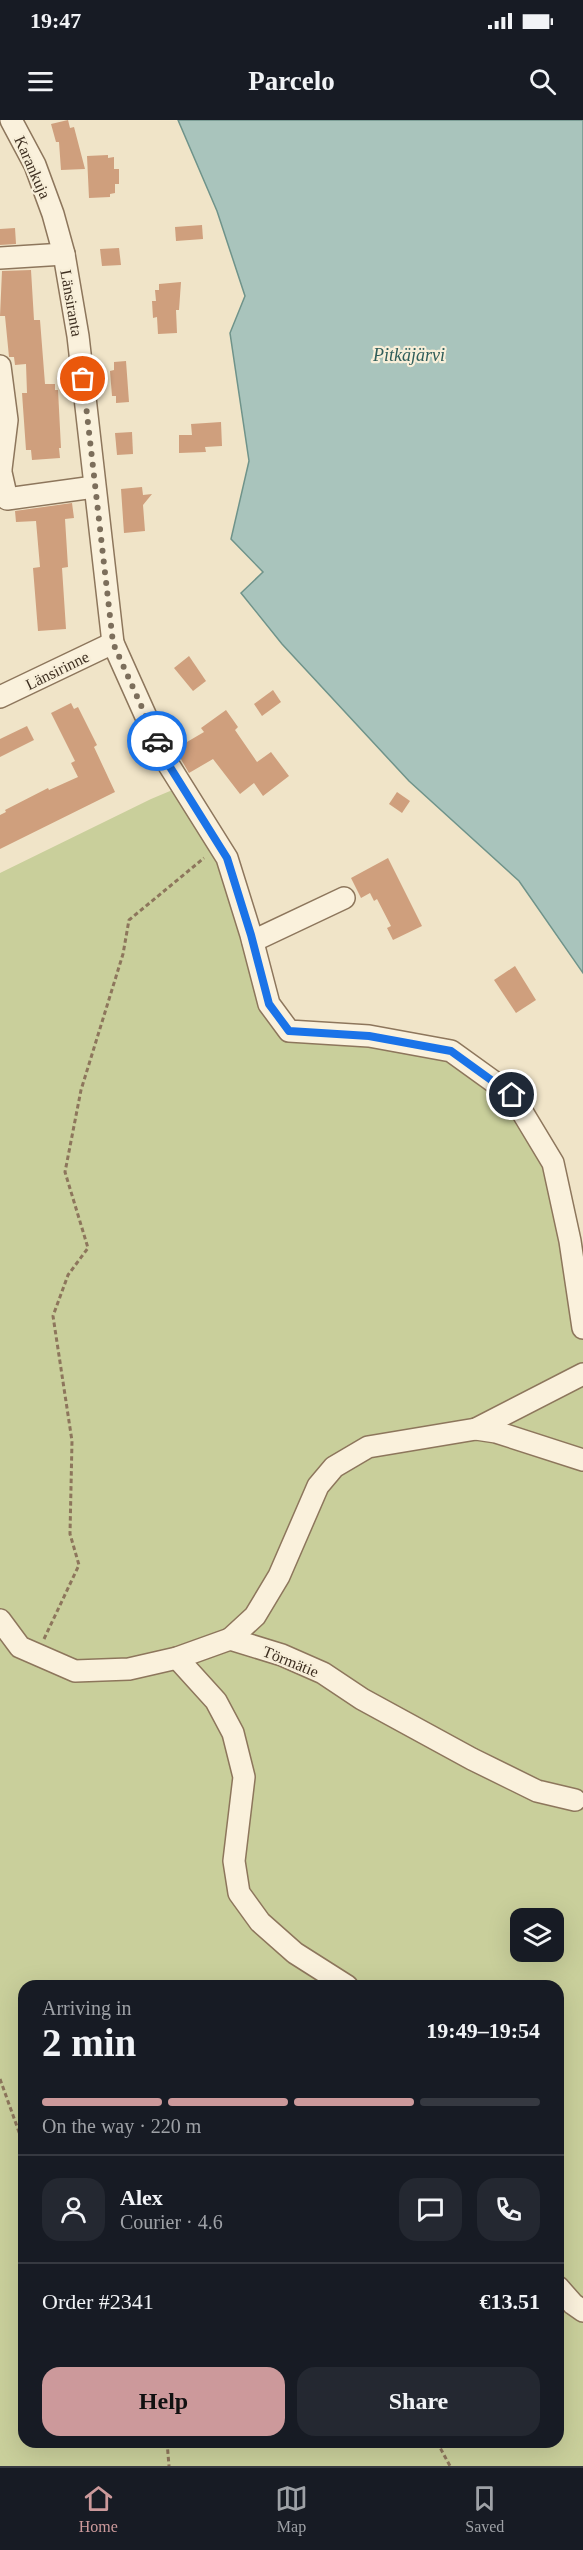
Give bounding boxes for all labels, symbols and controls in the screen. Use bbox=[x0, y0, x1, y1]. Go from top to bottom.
text: 19:47 bbox=[30, 8, 81, 33]
icon: menu bbox=[24, 65, 57, 98]
icon: search bbox=[526, 65, 559, 98]
text: Parcelo bbox=[248, 66, 335, 96]
street label: Karankuja bbox=[10, 133, 54, 202]
street label: Länsiranta bbox=[57, 268, 86, 338]
water label: Pitkäjärvi bbox=[372, 345, 445, 365]
pin bbox=[57, 353, 108, 404]
icon: bag bbox=[66, 362, 99, 395]
street label: Länsirinne bbox=[23, 648, 92, 693]
courier bbox=[127, 711, 187, 771]
icon: car bbox=[141, 725, 174, 758]
pin bbox=[486, 1069, 537, 1120]
icon: home bbox=[495, 1078, 528, 1111]
street label: Törmätie bbox=[260, 1643, 321, 1680]
map controls bbox=[510, 1908, 564, 1962]
button: layers bbox=[510, 1908, 564, 1962]
text: Arriving in bbox=[42, 1997, 131, 2019]
text: 19:49–19:54 bbox=[426, 2018, 540, 2043]
text: 2 min bbox=[42, 2021, 136, 2064]
text: On the way · 220 m bbox=[42, 2115, 201, 2137]
button: person bbox=[42, 2178, 105, 2241]
button: chat bbox=[399, 2178, 462, 2241]
button: phone bbox=[477, 2178, 540, 2241]
text: Alex bbox=[120, 2185, 163, 2210]
text: Courier · 4.6 bbox=[120, 2211, 223, 2233]
text: Order #2341 bbox=[42, 2289, 154, 2314]
text: €13.51 bbox=[480, 2289, 540, 2314]
button: Help bbox=[42, 2367, 285, 2436]
button: Share bbox=[297, 2367, 540, 2436]
tab: Home bbox=[79, 2482, 118, 2536]
tab: Map bbox=[275, 2482, 308, 2536]
tab: Saved bbox=[465, 2482, 504, 2536]

